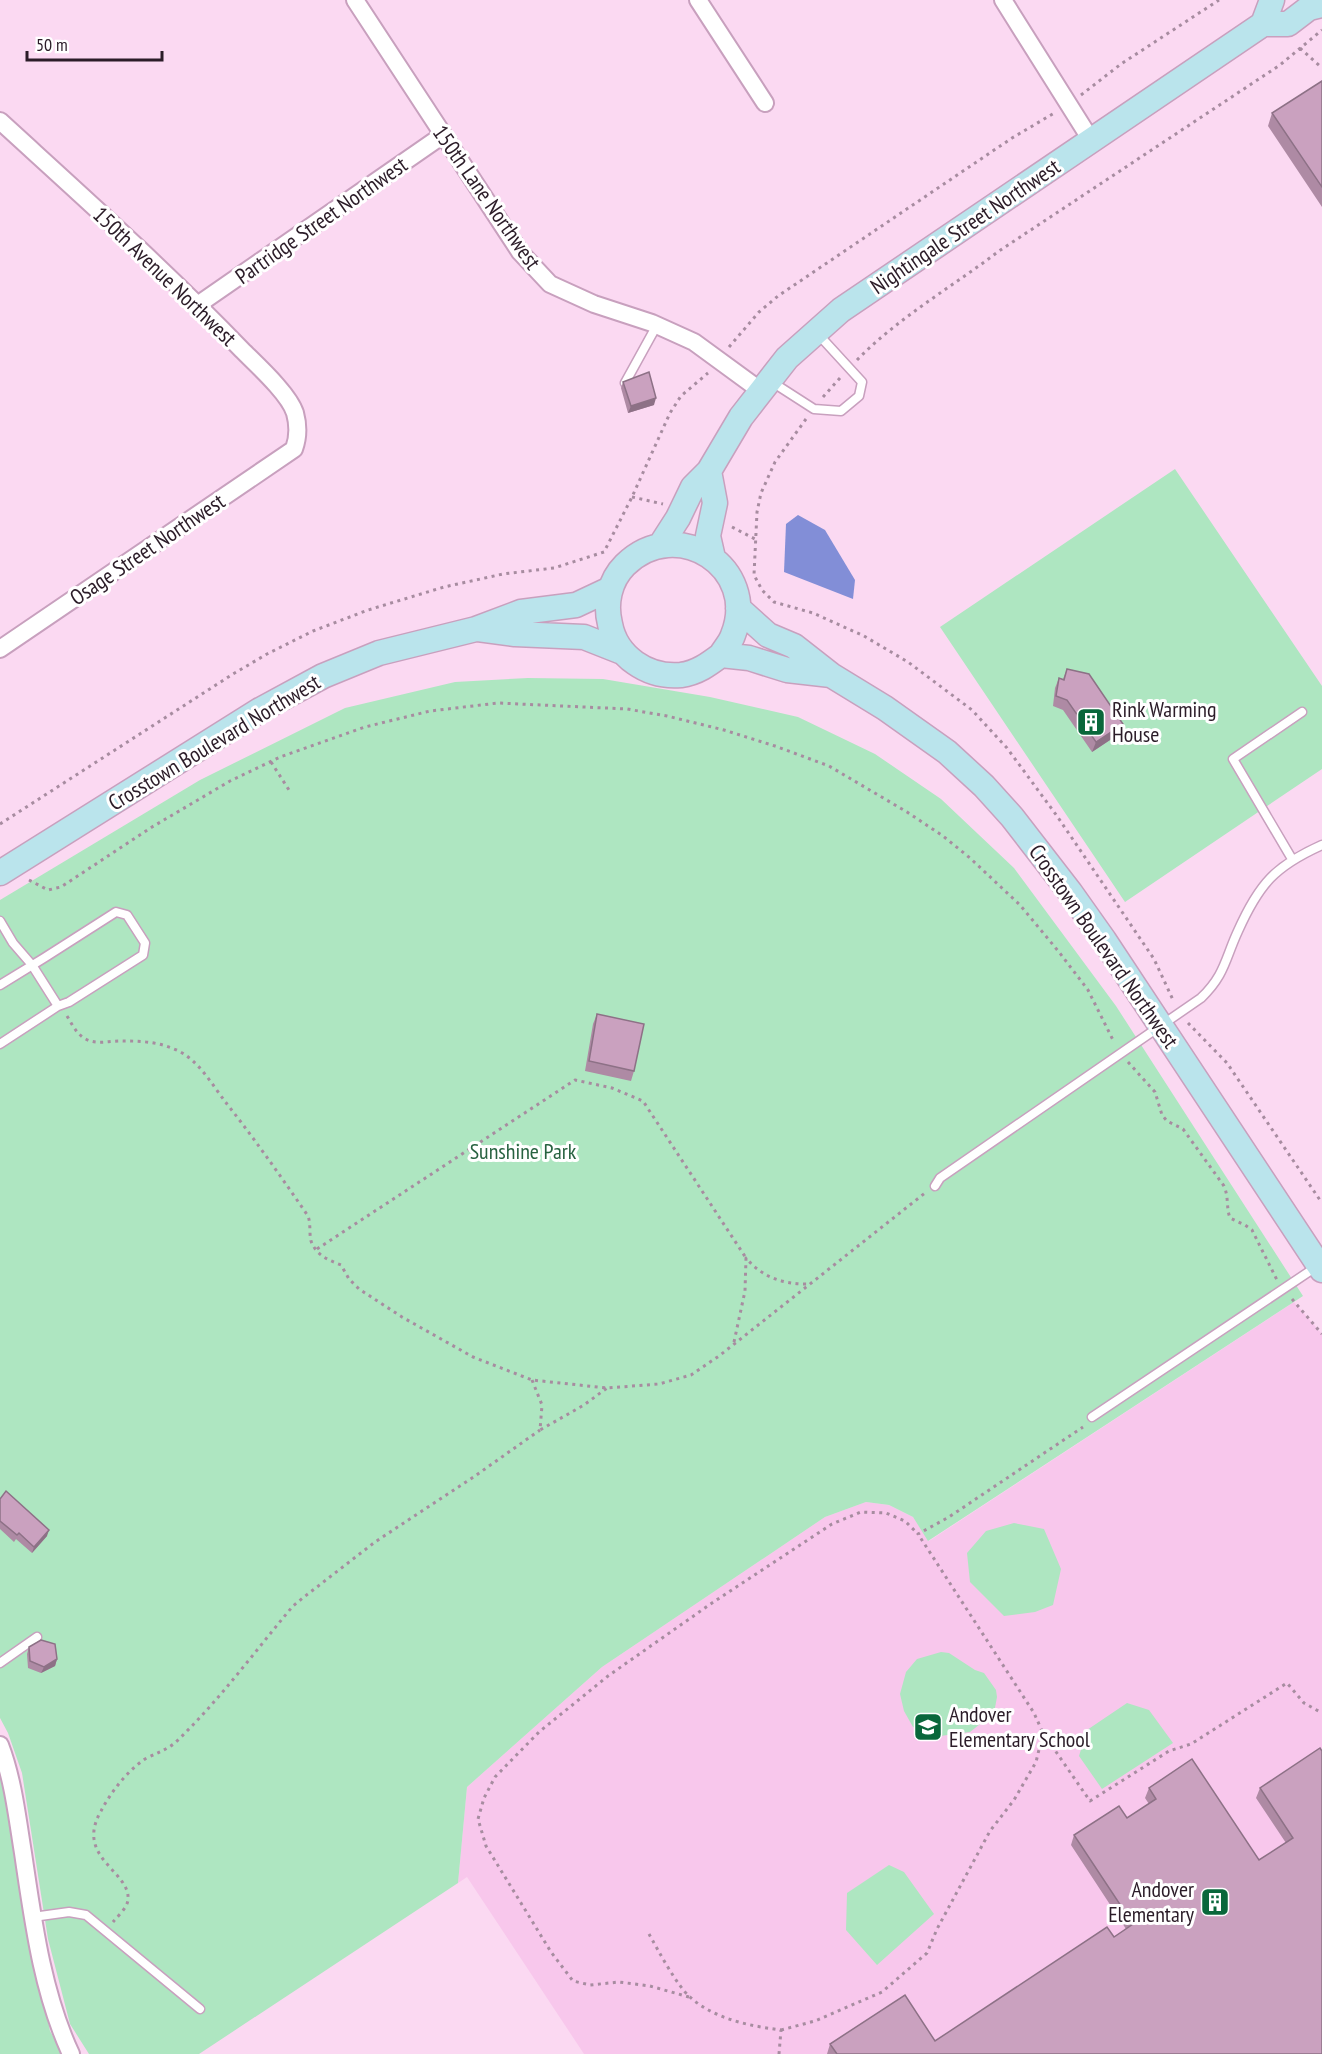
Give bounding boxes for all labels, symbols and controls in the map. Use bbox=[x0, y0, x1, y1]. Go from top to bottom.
scale bar bbox=[27, 24, 162, 62]
text: 50 m bbox=[36, 33, 68, 56]
street label: 150th Lane Northwest bbox=[427, 119, 547, 275]
street label: Partridge Street Northwest bbox=[230, 150, 412, 290]
street label: Nightingale Street Northwest bbox=[865, 152, 1065, 300]
street label: 150th Avenue Northwest bbox=[87, 200, 243, 352]
street label: Osage Street Northwest bbox=[64, 487, 230, 611]
street label: Crosstown Boulevard Northwest bbox=[103, 668, 325, 816]
place label: Rink Warming House bbox=[1112, 695, 1216, 748]
building icon: Rink Warming House bbox=[1075, 706, 1107, 738]
street label: Crosstown Boulevard Northwest bbox=[1023, 839, 1185, 1053]
park label: Sunshine Park bbox=[470, 1137, 577, 1165]
place label: Andover Elementary School bbox=[949, 1700, 1091, 1753]
school or university icon: Andover Elementary School bbox=[912, 1711, 944, 1743]
place label: Andover Elementary bbox=[1108, 1875, 1195, 1928]
building icon: Andover Elementary bbox=[1199, 1886, 1231, 1918]

